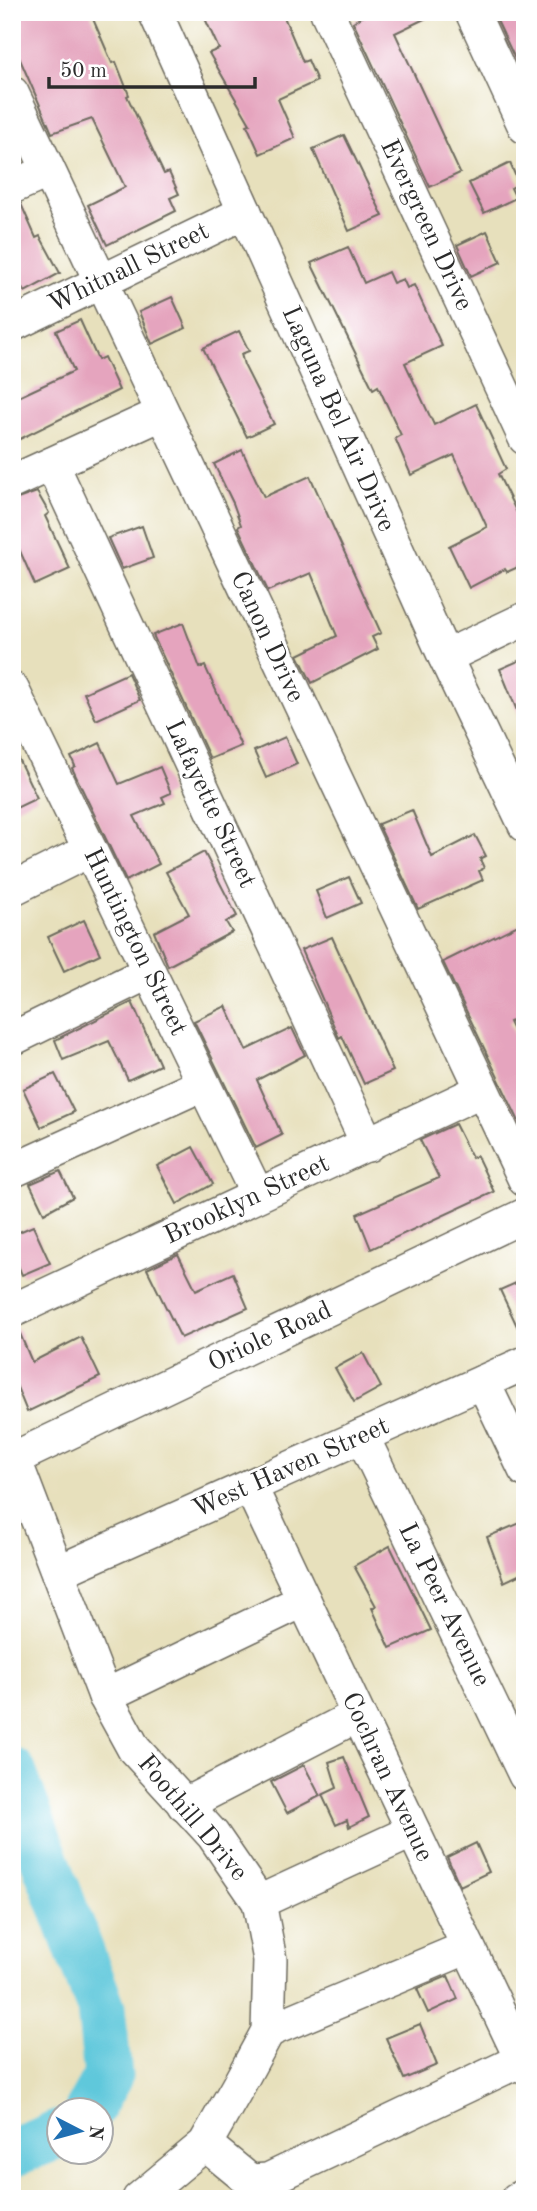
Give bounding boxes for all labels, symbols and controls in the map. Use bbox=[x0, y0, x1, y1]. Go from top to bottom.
scale bar bbox=[49, 46, 256, 90]
text: 50 m bbox=[60, 61, 107, 82]
street label: Evergreen Drive bbox=[375, 135, 477, 315]
street label: Whitnall Street bbox=[45, 218, 213, 318]
street label: Laguna Bel Air Drive bbox=[277, 302, 399, 536]
street label: Canon Drive bbox=[225, 568, 309, 706]
street label: Lafayette Street bbox=[160, 716, 260, 892]
street label: Huntington Street bbox=[78, 844, 192, 1040]
street label: Brooklyn Street bbox=[160, 1150, 334, 1250]
street label: Oriole Road bbox=[204, 1297, 336, 1377]
street label: West Haven Street bbox=[189, 1413, 393, 1523]
street label: La Peer Avenue bbox=[393, 1519, 495, 1691]
street label: Cochran Avenue bbox=[337, 1688, 437, 1866]
street label: Foothill Drive bbox=[132, 1750, 252, 1886]
north arrow bbox=[46, 2096, 116, 2166]
text: N bbox=[84, 2124, 105, 2141]

